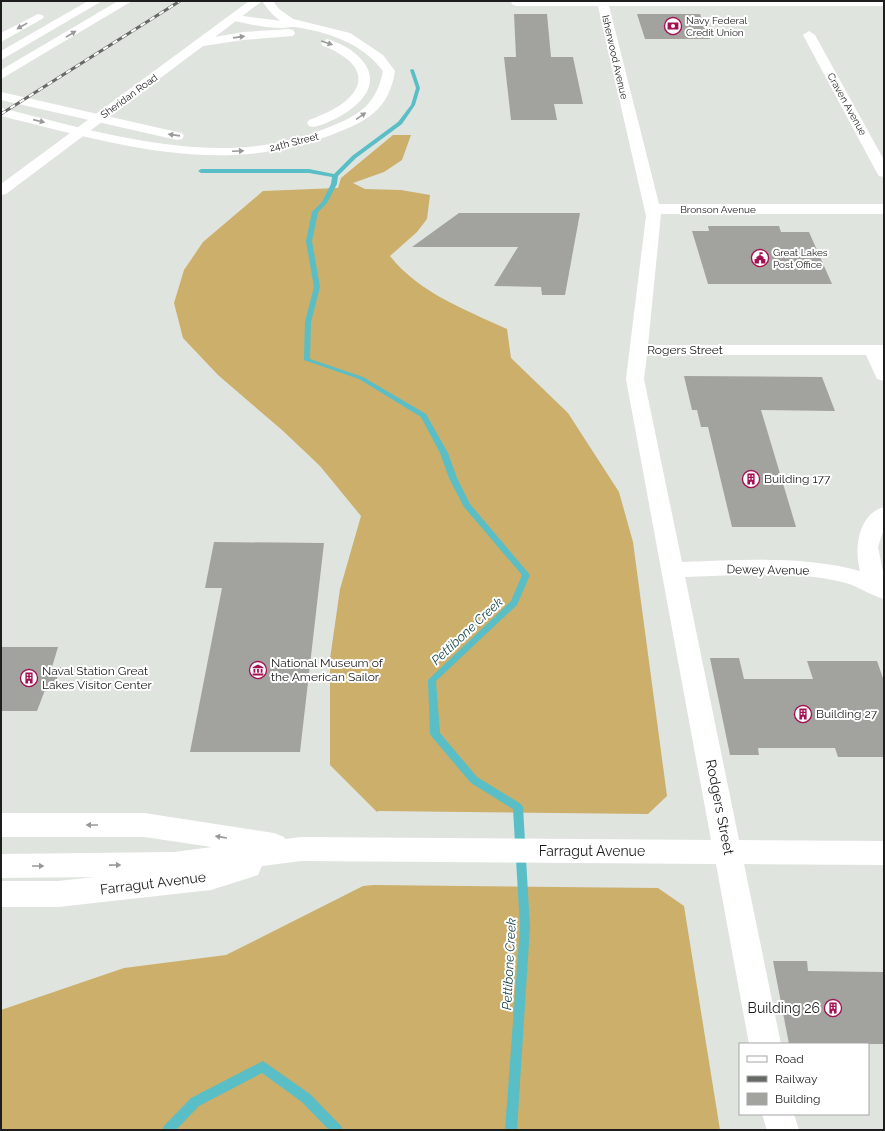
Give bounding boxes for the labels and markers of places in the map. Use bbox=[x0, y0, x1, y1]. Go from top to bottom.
place label: Navy Federal Credit Union bbox=[686, 15, 747, 38]
bank icon: Navy Federal Credit Union bbox=[663, 16, 683, 36]
place label: Great Lakes Post Office bbox=[773, 247, 828, 270]
public building icon: Great Lakes Post Office bbox=[750, 248, 770, 268]
building icon: Building 177 bbox=[741, 469, 761, 489]
place label: Building 177 bbox=[764, 472, 831, 486]
place label: National Museum of the American Sailor bbox=[271, 656, 384, 684]
museum icon: National Museum of the American Sailor bbox=[248, 660, 268, 680]
place label: Naval Station Great Lakes Visitor Center bbox=[42, 664, 152, 692]
building icon: Naval Station Great Lakes Visitor Center bbox=[19, 668, 39, 688]
building icon: Building 27 bbox=[793, 704, 813, 724]
place label: Building 27 bbox=[816, 707, 878, 721]
building icon: Building 26 bbox=[823, 998, 843, 1018]
place label: Building 26 bbox=[748, 1000, 820, 1016]

